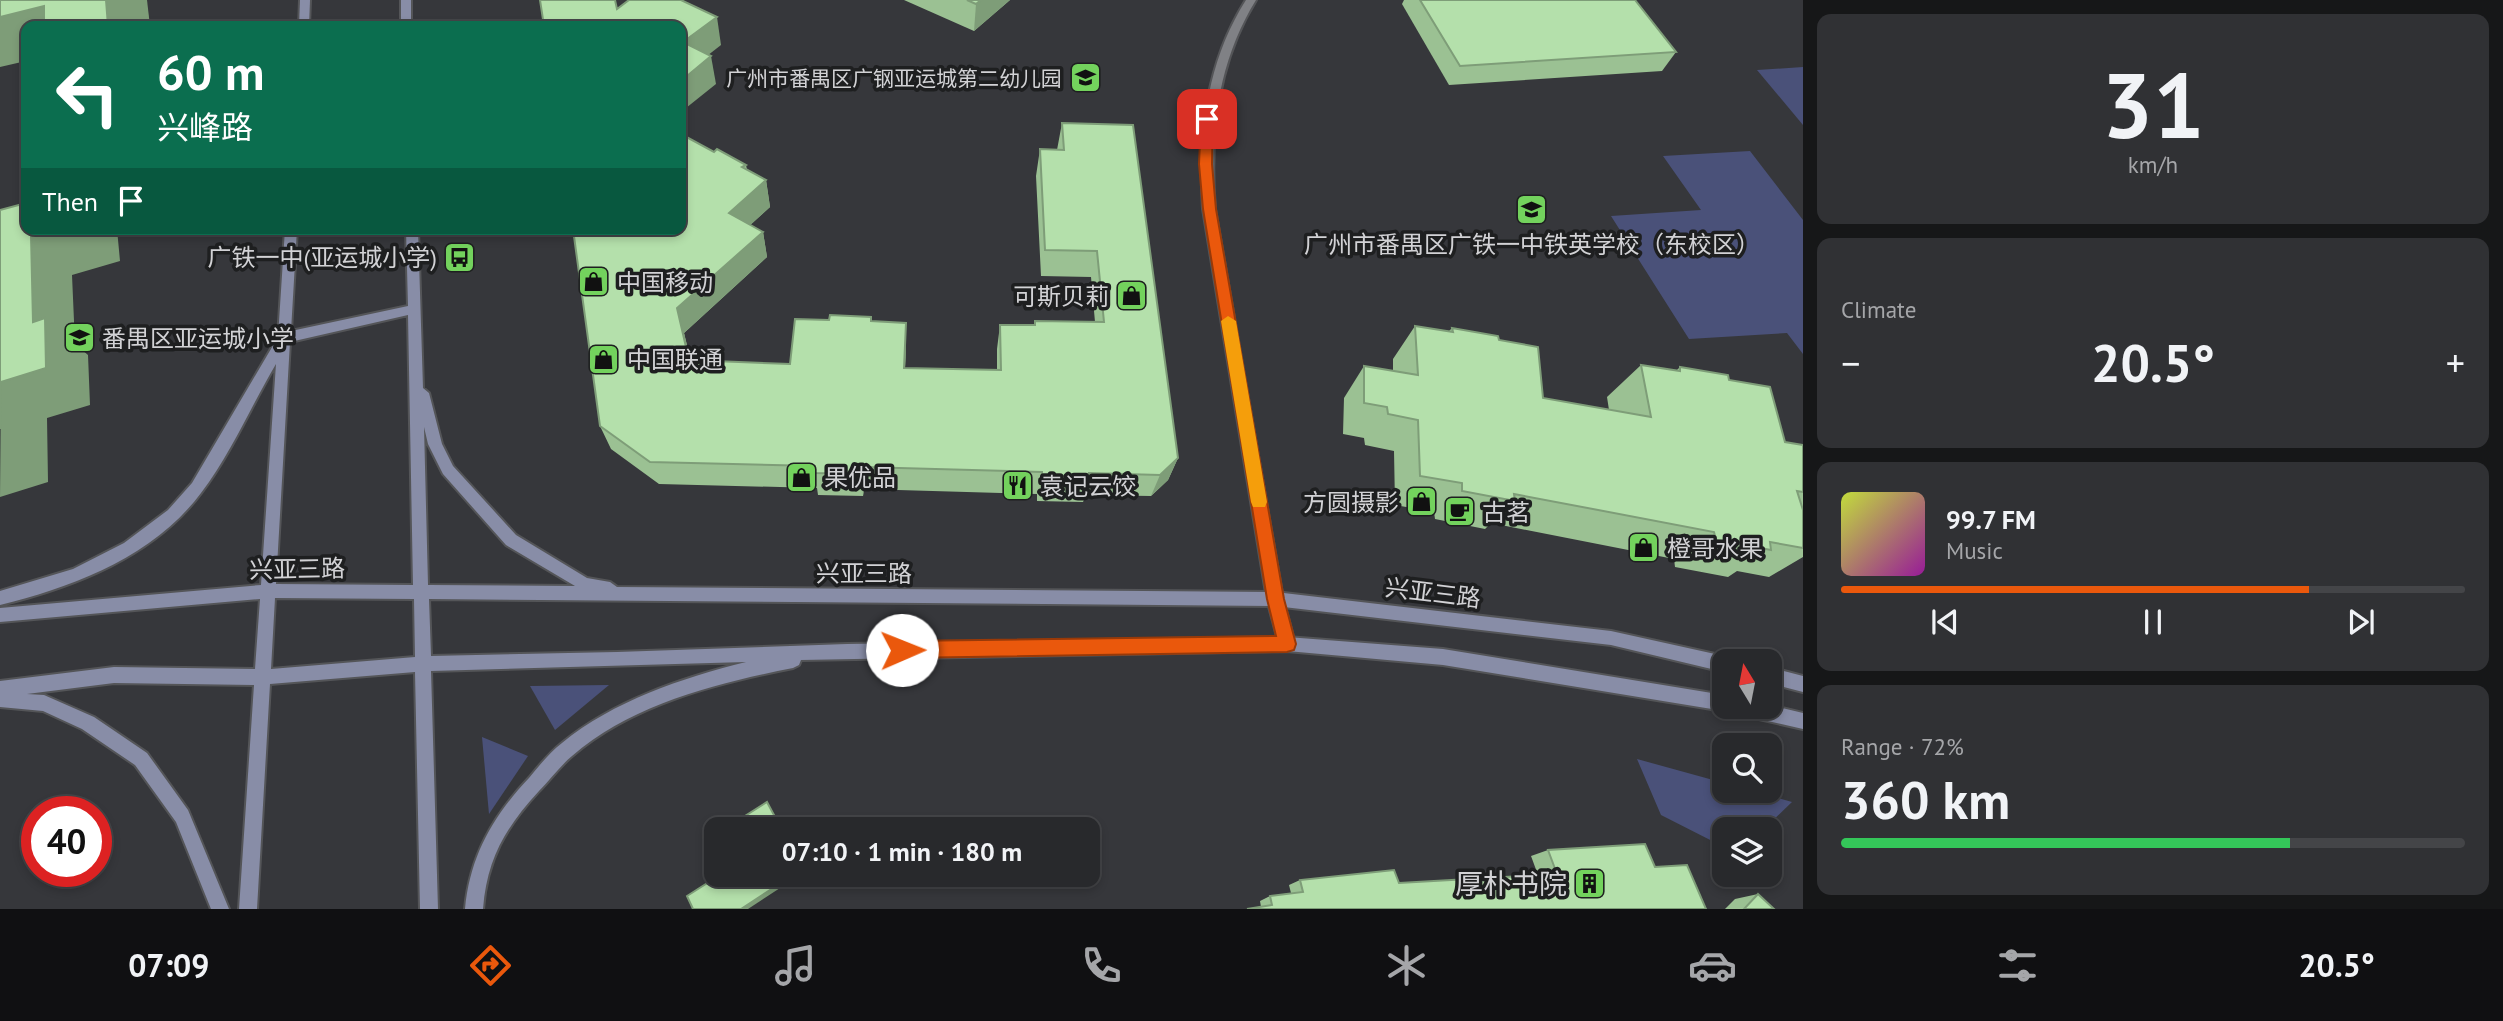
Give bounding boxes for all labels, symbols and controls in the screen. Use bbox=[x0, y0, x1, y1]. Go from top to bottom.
text: 60 m bbox=[157, 40, 264, 104]
text: 31 bbox=[2101, 45, 2205, 163]
icon: left bbox=[42, 49, 133, 140]
school or university icon: 广州市番禺区广钢亚运城第二幼儿园 bbox=[1068, 61, 1102, 95]
place label: 广州市番禺区广钢亚运城第二幼儿园 bbox=[726, 65, 1062, 92]
pin bbox=[1177, 89, 1237, 149]
icon: arrive bbox=[1188, 100, 1226, 138]
text: 兴峰路 bbox=[157, 106, 253, 148]
text: km/h bbox=[2128, 150, 2178, 179]
icon: arrive bbox=[112, 182, 150, 220]
text: Then bbox=[42, 185, 98, 218]
school or university icon: 广州市番禺区广铁一中铁英学校（东校区） bbox=[1515, 193, 1549, 227]
place label: 广州市番禺区广铁一中铁英学校（东校区） bbox=[1304, 229, 1760, 260]
bus stop icon: 广铁一中(亚运城小学) bbox=[443, 240, 477, 274]
place label: 广铁一中(亚运城小学) bbox=[208, 242, 437, 273]
shop icon: 中国移动 bbox=[577, 265, 611, 299]
place label: 中国移动 bbox=[617, 267, 713, 298]
shop icon: 可斯贝莉 bbox=[1115, 279, 1149, 313]
place label: 可斯贝莉 bbox=[1013, 281, 1109, 312]
text: Climate bbox=[1841, 295, 1916, 324]
school or university icon: 番禺区亚运城小学 bbox=[62, 321, 96, 355]
place label: 番禺区亚运城小学 bbox=[102, 323, 294, 354]
text: 20.5° bbox=[2091, 329, 2215, 396]
text: − bbox=[1841, 338, 1860, 387]
text: + bbox=[2446, 338, 2465, 387]
shop icon: 中国联通 bbox=[587, 342, 621, 376]
place label: 中国联通 bbox=[627, 344, 723, 375]
shop icon: 果优品 bbox=[784, 460, 818, 494]
place label: 果优品 bbox=[824, 462, 896, 493]
restaurant icon: 袁记云饺 bbox=[1000, 469, 1034, 503]
place label: 袁记云饺 bbox=[1040, 471, 1136, 502]
shop icon: 方圆摄影 bbox=[1405, 485, 1439, 519]
place label: 方圆摄影 bbox=[1303, 487, 1399, 518]
cafe icon: 古茗 bbox=[1442, 495, 1476, 529]
place label: 古茗 bbox=[1482, 497, 1530, 528]
text: 99.7 FM bbox=[1946, 503, 2036, 536]
shop icon: 橙哥水果 bbox=[1627, 531, 1661, 565]
place label: 橙哥水果 bbox=[1667, 533, 1763, 564]
text: Music bbox=[1946, 536, 2003, 565]
street label: 兴亚三路 bbox=[249, 553, 345, 585]
street label: 兴亚三路 bbox=[816, 558, 912, 589]
street label: 兴亚三路 bbox=[1383, 572, 1483, 614]
icon: previous bbox=[1926, 603, 1964, 641]
icon: pause bbox=[2134, 603, 2172, 641]
icon: next bbox=[2342, 603, 2380, 641]
position arrow bbox=[865, 613, 939, 687]
north arrow bbox=[1712, 649, 1782, 719]
map controls bbox=[1712, 649, 1782, 887]
text: Range · 72% bbox=[1841, 732, 1964, 761]
button: search bbox=[1712, 733, 1782, 803]
text: 360 km bbox=[1841, 766, 2010, 833]
speed limit sign: 40 bbox=[21, 796, 112, 887]
button: layers bbox=[1712, 817, 1782, 887]
text: 07:10 · 1 min · 180 m bbox=[782, 835, 1022, 868]
place label: 厚朴书院 bbox=[1455, 865, 1567, 902]
building icon: 厚朴书院 bbox=[1573, 866, 1607, 900]
icon: directions bbox=[466, 941, 515, 990]
icon: music bbox=[771, 941, 820, 990]
icon: phone bbox=[1077, 941, 1126, 990]
icon: climate bbox=[1382, 941, 1431, 990]
icon: car bbox=[1688, 941, 1737, 990]
icon: filters bbox=[1993, 941, 2042, 990]
text: 07:09 bbox=[128, 944, 209, 986]
text: 20.5° bbox=[2298, 944, 2375, 986]

